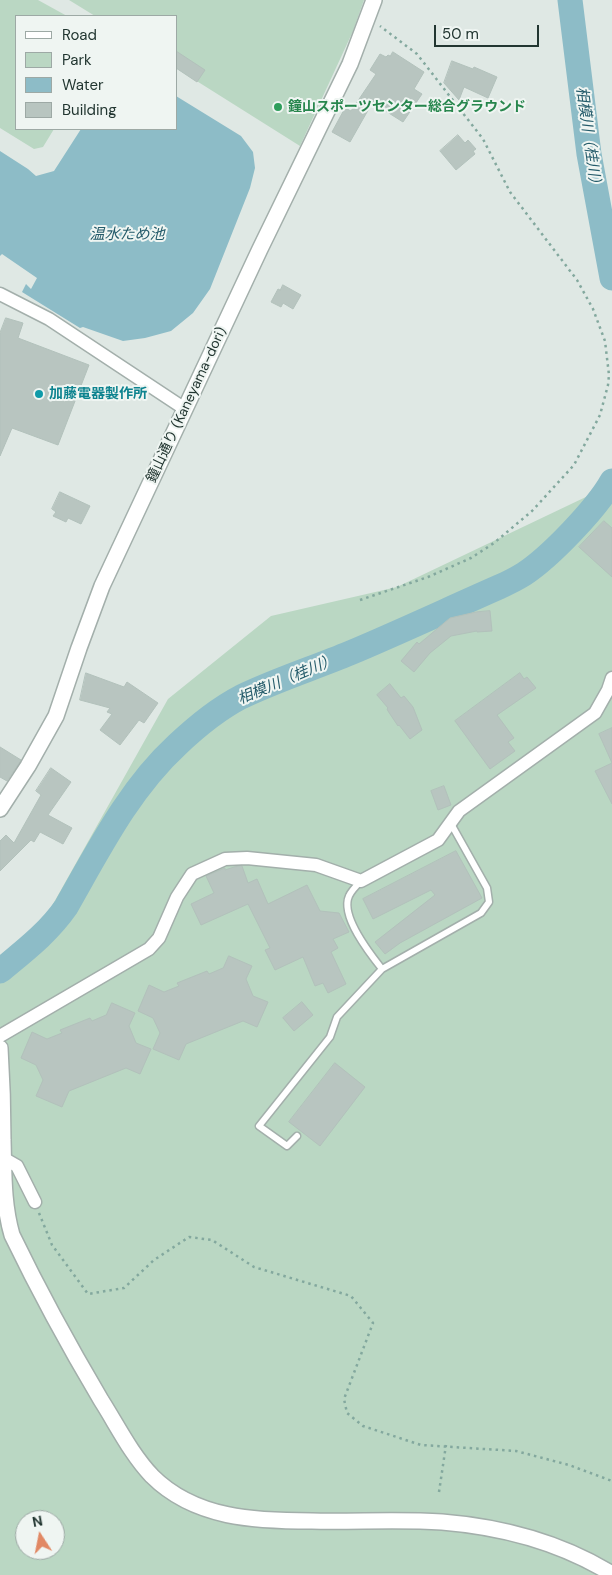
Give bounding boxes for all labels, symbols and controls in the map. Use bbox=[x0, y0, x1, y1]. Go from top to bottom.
legend bbox=[15, 15, 178, 130]
scale bar bbox=[437, 15, 542, 47]
text: 50 m bbox=[442, 24, 479, 44]
text: Road bbox=[62, 25, 97, 45]
text: Park bbox=[62, 50, 92, 70]
text: Water bbox=[62, 75, 103, 95]
water label: 相模川（桂川） bbox=[572, 86, 604, 192]
place label: 鐘山スポーツセンター総合グラウンド bbox=[288, 99, 526, 115]
text: Building bbox=[62, 100, 117, 120]
marker: 鐘山スポーツセンター総合グラウンド bbox=[272, 101, 284, 113]
water label: 温水ため池 bbox=[90, 226, 164, 244]
street label: 鐘山通り (Kaneyama-dori) bbox=[144, 325, 230, 485]
place label: 加藤電器製作所 bbox=[49, 386, 147, 402]
marker: 加藤電器製作所 bbox=[33, 388, 45, 400]
water label: 相模川（桂川） bbox=[235, 651, 339, 709]
north arrow bbox=[15, 1510, 65, 1560]
text: N bbox=[31, 1511, 44, 1531]

